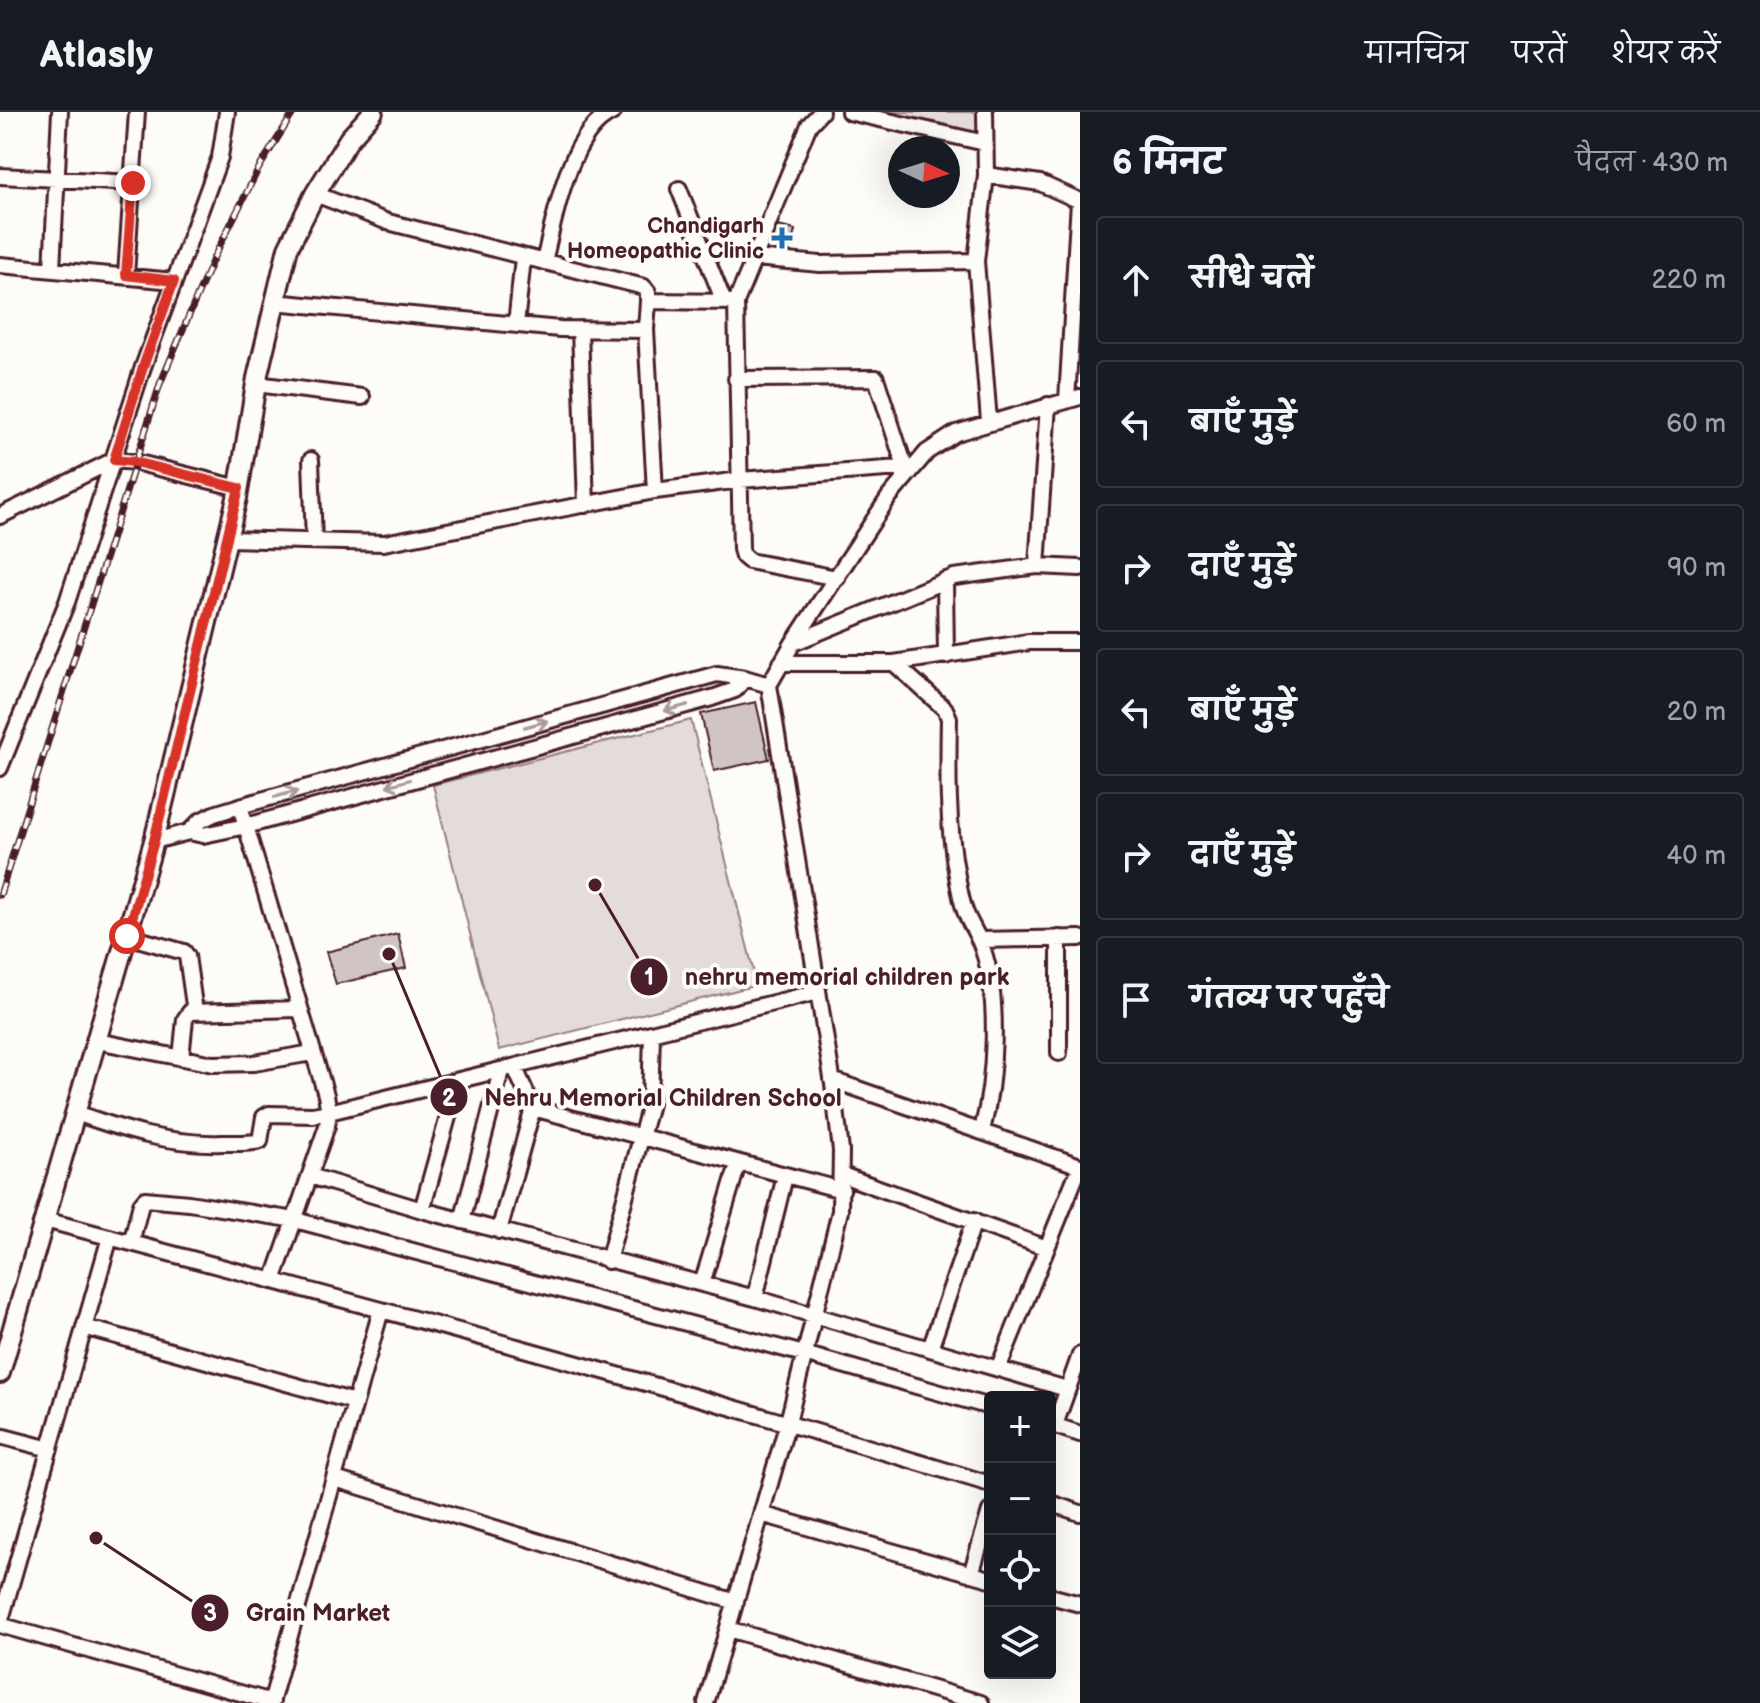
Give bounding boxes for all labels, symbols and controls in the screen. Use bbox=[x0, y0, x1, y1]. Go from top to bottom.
text: Atlasly bbox=[40, 33, 153, 78]
text: मानचित्र bbox=[1365, 38, 1468, 71]
text: परतें bbox=[1512, 38, 1567, 71]
text: शेयर करें bbox=[1611, 38, 1720, 71]
north arrow bbox=[888, 136, 960, 208]
text: 6 मिनट bbox=[1112, 142, 1224, 183]
text: पैदल · 430 m bbox=[1575, 148, 1728, 179]
route end bbox=[115, 165, 151, 201]
place label: Chandigarh Homeopathic Clinic bbox=[567, 213, 764, 265]
marker: Chandigarh Homeopathic Clinic bbox=[771, 227, 793, 249]
icon: ahead bbox=[1114, 258, 1158, 302]
text: सीधे चलें bbox=[1190, 261, 1313, 297]
text: 220 m bbox=[1652, 265, 1726, 296]
icon: left bbox=[1114, 402, 1158, 446]
text: बाएँ मुड़ें bbox=[1190, 405, 1296, 441]
text: 60 m bbox=[1666, 409, 1726, 440]
icon: right bbox=[1114, 546, 1158, 590]
text: दाएँ मुड़ें bbox=[1190, 549, 1295, 585]
text: 90 m bbox=[1667, 553, 1726, 584]
icon: left bbox=[1114, 690, 1158, 734]
text: बाएँ मुड़ें bbox=[1190, 693, 1296, 729]
text: 20 m bbox=[1667, 697, 1726, 728]
one-way arrow bbox=[663, 702, 689, 717]
one-way arrow bbox=[523, 715, 549, 730]
one-way arrow bbox=[385, 776, 411, 791]
one-way arrow bbox=[273, 785, 299, 800]
icon: right bbox=[1114, 834, 1158, 878]
text: दाएँ मुड़ें bbox=[1190, 837, 1295, 873]
text: 40 m bbox=[1666, 841, 1726, 872]
route start bbox=[109, 918, 145, 954]
callout: nehru memorial children park bbox=[629, 953, 1025, 1001]
text: 1 bbox=[644, 963, 654, 992]
text: nehru memorial children park bbox=[685, 963, 1010, 992]
icon: arrive bbox=[1114, 978, 1158, 1022]
text: गंतव्य पर पहुँचे bbox=[1190, 981, 1389, 1017]
callout: Nehru Memorial Children School bbox=[429, 1073, 858, 1121]
text: 2 bbox=[442, 1084, 457, 1113]
text: Nehru Memorial Children School bbox=[484, 1084, 842, 1113]
map controls bbox=[984, 1391, 1056, 1679]
button: + bbox=[984, 1391, 1056, 1463]
button: − bbox=[984, 1463, 1056, 1535]
button: locate bbox=[984, 1535, 1056, 1607]
callout: Grain Market bbox=[190, 1589, 406, 1637]
text: 3 bbox=[203, 1599, 217, 1628]
text: Grain Market bbox=[246, 1599, 390, 1628]
button: layers bbox=[984, 1607, 1056, 1679]

